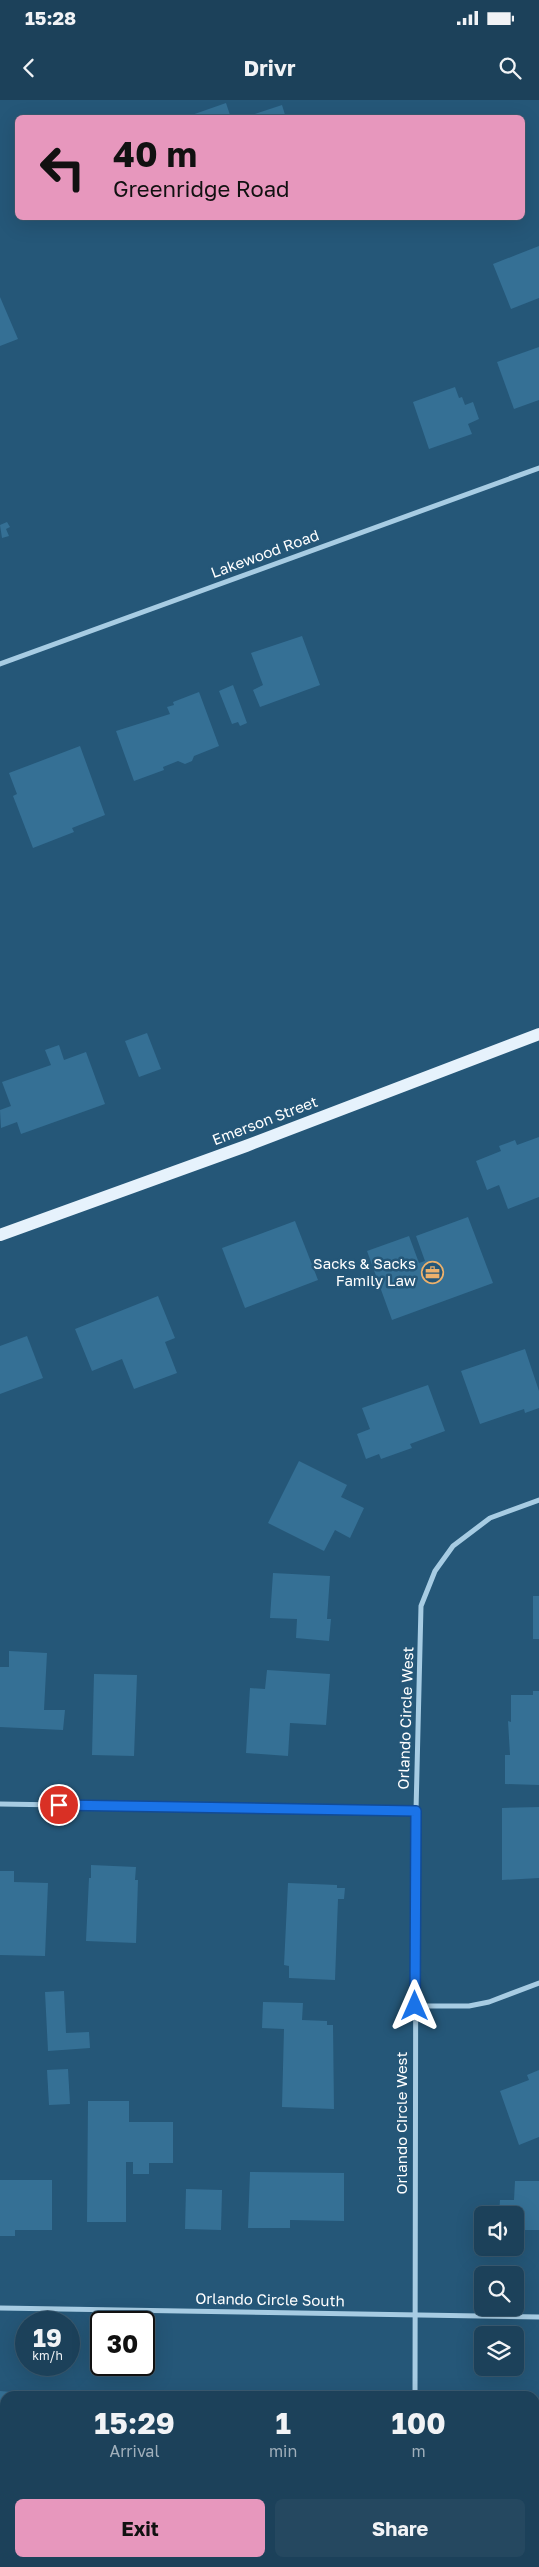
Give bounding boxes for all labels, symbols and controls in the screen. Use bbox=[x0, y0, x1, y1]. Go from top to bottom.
text: 15:28 bbox=[25, 6, 76, 29]
icon: back bbox=[15, 54, 43, 82]
text: Drivr bbox=[243, 54, 296, 81]
icon: search bbox=[496, 54, 524, 82]
text: 40 m bbox=[113, 133, 197, 175]
icon: left bbox=[30, 135, 95, 200]
text: Greenridge Road bbox=[113, 175, 290, 202]
street label: Lakewood Road bbox=[208, 525, 321, 581]
street label: Emerson Street bbox=[209, 1092, 320, 1148]
place label: Sacks & Sacks Family Law bbox=[313, 1254, 416, 1289]
office icon: Sacks & Sacks Family Law bbox=[420, 1261, 444, 1285]
street label: Orlando Circle West bbox=[394, 1646, 416, 1790]
pin bbox=[38, 1784, 80, 1826]
icon: arrive bbox=[45, 1791, 73, 1819]
position arrow bbox=[388, 1979, 440, 2031]
street label: Orlando Circle West bbox=[392, 2051, 410, 2195]
map controls bbox=[474, 2206, 524, 2376]
button: sound bbox=[474, 2206, 524, 2256]
button: search bbox=[474, 2266, 524, 2316]
street label: Orlando Circle South bbox=[195, 2289, 345, 2309]
speed limit sign: 30 bbox=[90, 2311, 155, 2376]
text: 19 bbox=[33, 2322, 62, 2353]
button: layers bbox=[474, 2326, 524, 2376]
text: km/h bbox=[32, 2348, 63, 2363]
text: 15:29 bbox=[94, 2405, 175, 2441]
text: 1 bbox=[275, 2405, 291, 2441]
text: 100 bbox=[391, 2405, 446, 2441]
text: Arrival bbox=[109, 2441, 160, 2461]
text: min bbox=[269, 2441, 297, 2461]
text: m bbox=[412, 2441, 426, 2461]
button: Exit bbox=[15, 2499, 265, 2557]
button: Share bbox=[275, 2499, 525, 2557]

